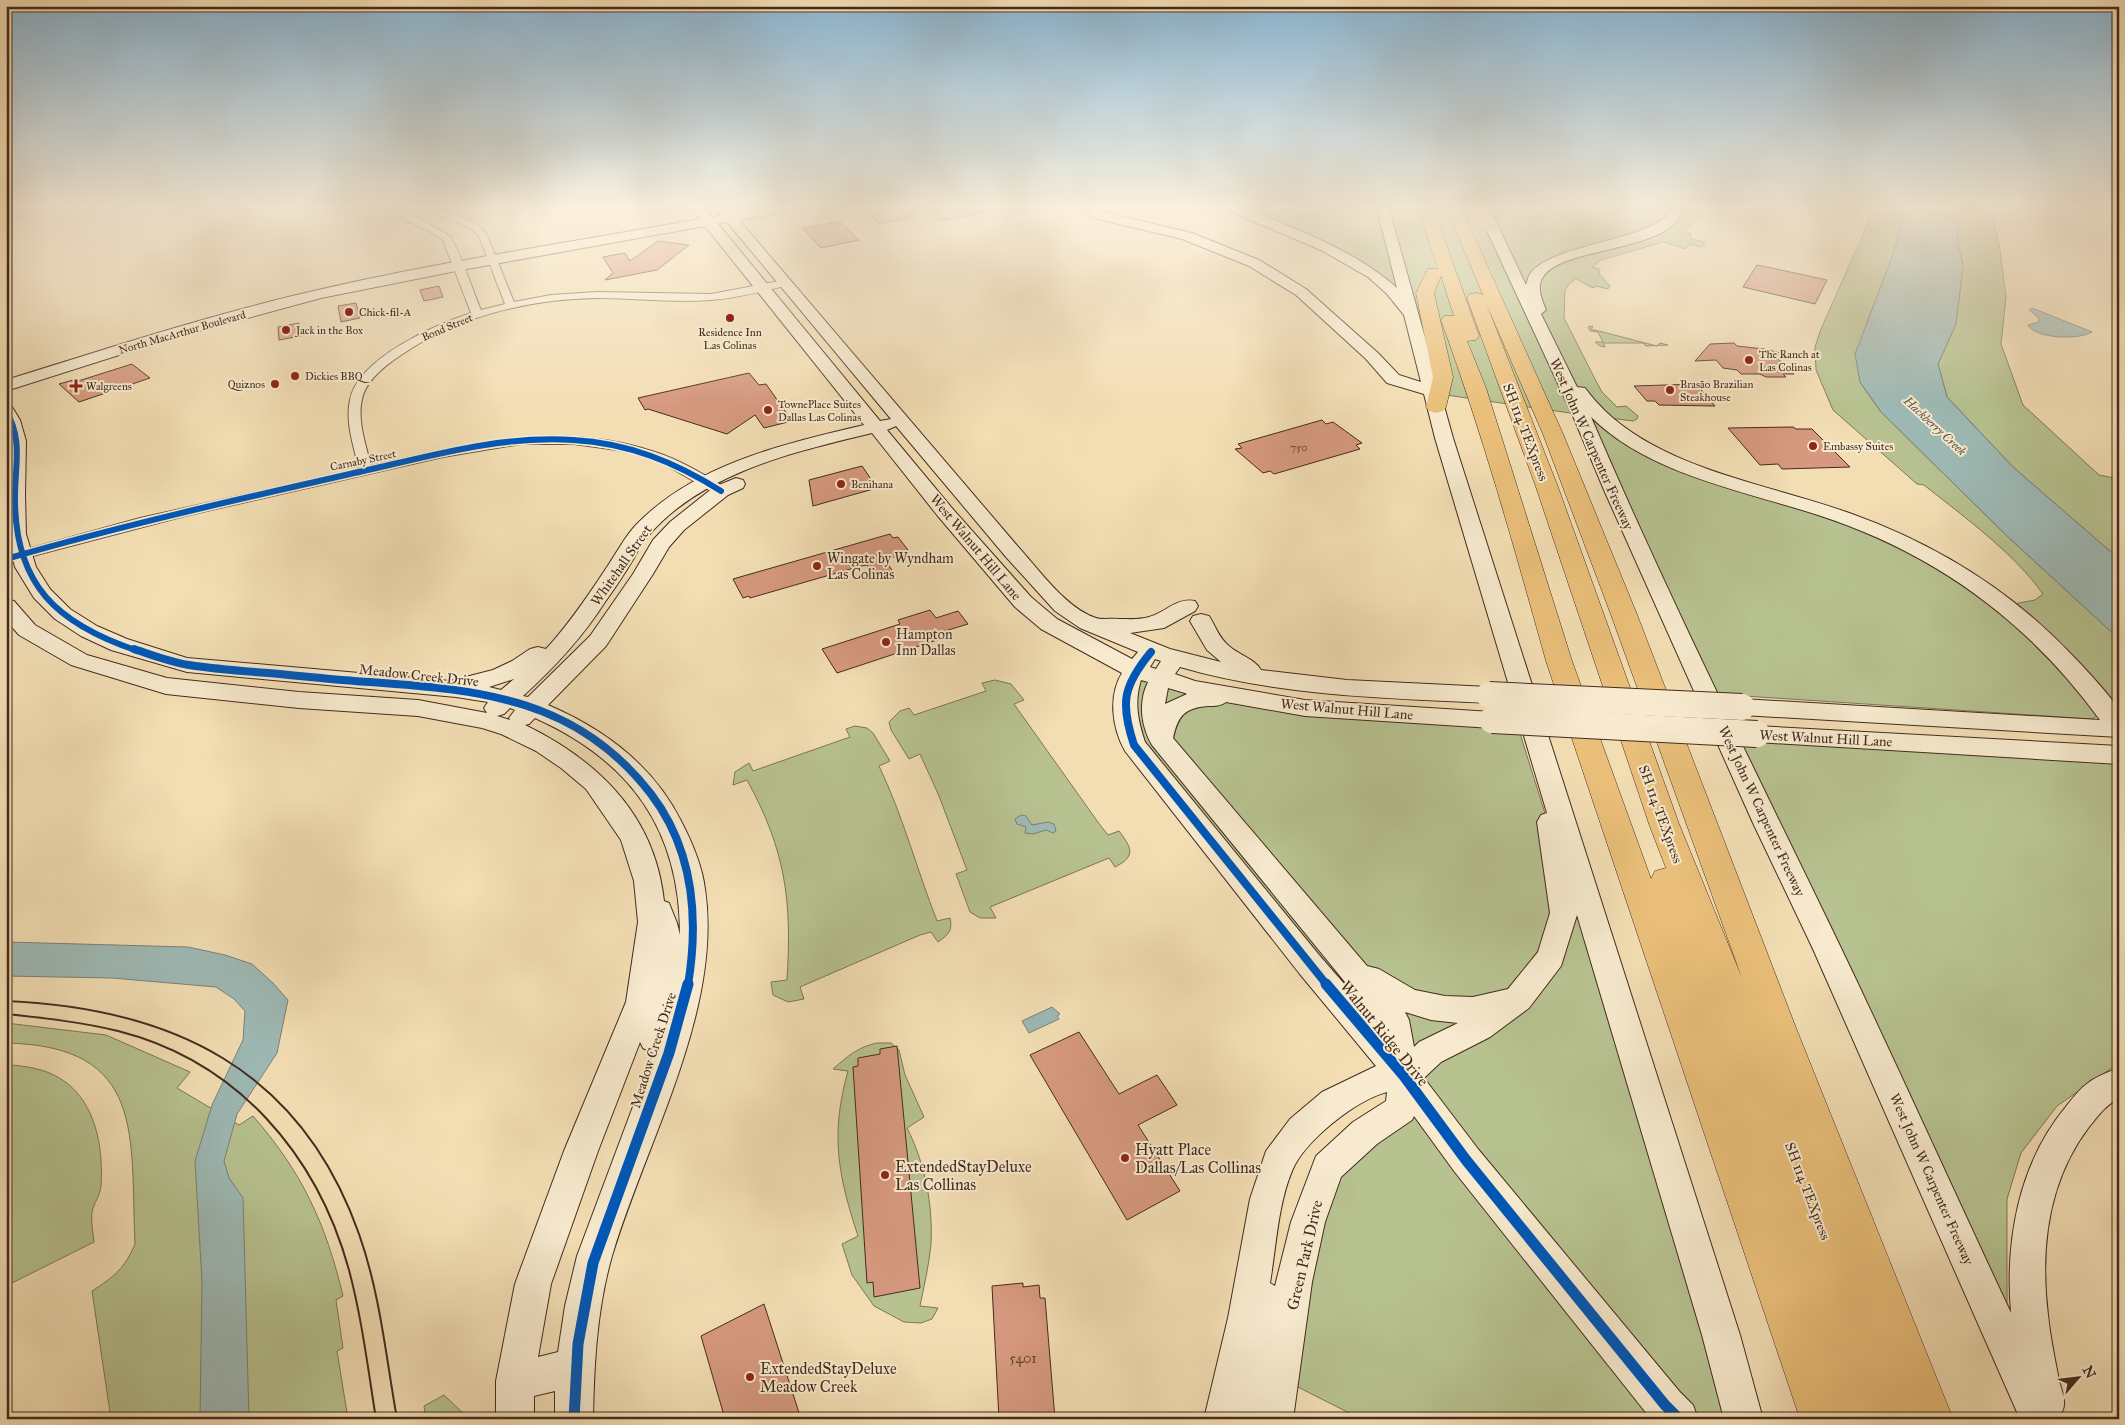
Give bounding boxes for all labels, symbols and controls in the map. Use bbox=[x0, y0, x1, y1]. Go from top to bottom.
marker: Chick-fil-A bbox=[343, 306, 355, 318]
place label: Chick-fil-A bbox=[359, 306, 412, 319]
street label: North MacArthur Boulevard bbox=[117, 308, 248, 357]
street label: Bond Street bbox=[420, 311, 475, 344]
marker: Residence Inn Las Colinas bbox=[724, 312, 736, 324]
marker: Jack in the Box bbox=[280, 324, 292, 336]
place label: Jack in the Box bbox=[295, 324, 363, 338]
place label: Residence Inn Las Colinas bbox=[698, 326, 762, 352]
place label: The Ranch at Las Colinas bbox=[1759, 348, 1820, 374]
marker: The Ranch at Las Colinas bbox=[1743, 354, 1755, 366]
street label: West John W Carpenter Freeway bbox=[1545, 356, 1637, 533]
marker: Dickies BBQ bbox=[289, 370, 301, 382]
place label: Dickies BBQ bbox=[305, 370, 371, 383]
place label: Quiznos bbox=[228, 378, 265, 391]
marker: Quiznos bbox=[269, 378, 281, 390]
place label: Brasão Brazilian Steakhouse bbox=[1680, 378, 1753, 404]
marker: Walgreens bbox=[70, 380, 82, 392]
place label: Walgreens bbox=[86, 380, 132, 393]
street label: SH 114 TEXpress bbox=[1499, 381, 1552, 483]
marker: Brasão Brazilian Steakhouse bbox=[1664, 384, 1676, 396]
water label: Hackberry Creek bbox=[1900, 393, 1969, 459]
place label: TownePlace Suites Dallas Las Colinas bbox=[778, 398, 861, 424]
marker: TownePlace Suites Dallas Las Colinas bbox=[762, 404, 774, 416]
marker: Embassy Suites bbox=[1807, 440, 1819, 452]
place label: Embassy Suites bbox=[1823, 440, 1893, 453]
house number: 750 bbox=[1290, 441, 1308, 454]
street label: Carnaby Street bbox=[329, 447, 397, 474]
marker: Benihana bbox=[835, 478, 847, 490]
place label: Benihana bbox=[851, 478, 894, 491]
street label: West Walnut Hill Lane bbox=[926, 491, 1025, 604]
street label: Whitehall Street bbox=[587, 522, 656, 609]
place label: Wingate by Wyndham Las Colinas bbox=[827, 550, 954, 583]
marker: Wingate by Wyndham Las Colinas bbox=[811, 560, 823, 572]
place label: Hampton Inn Dallas bbox=[896, 626, 956, 659]
marker: Hampton Inn Dallas bbox=[880, 636, 892, 648]
street label: Meadow Creek Drive bbox=[358, 661, 480, 690]
street label: West Walnut Hill Lane bbox=[1280, 695, 1414, 724]
street label: West John W Carpenter Freeway bbox=[1714, 723, 1809, 900]
street label: West Walnut Hill Lane bbox=[1759, 727, 1893, 750]
street label: SH 114 TEXpress bbox=[1635, 763, 1686, 866]
street label: Walnut Ridge Drive bbox=[1336, 977, 1433, 1091]
street label: Meadow Creek Drive bbox=[627, 990, 680, 1110]
street label: West John W Carpenter Freeway bbox=[1885, 1091, 1977, 1268]
place label: Hyatt Place Dallas/Las Collinas bbox=[1135, 1140, 1261, 1177]
street label: SH 114 TEXpress bbox=[1781, 1140, 1834, 1242]
marker: Hyatt Place Dallas/Las Collinas bbox=[1119, 1152, 1131, 1164]
place label: ExtendedStayDeluxe Las Collinas bbox=[895, 1157, 1032, 1194]
marker: ExtendedStayDeluxe Las Collinas bbox=[879, 1169, 891, 1181]
street label: Green Park Drive bbox=[1283, 1198, 1326, 1312]
house number: 5401 bbox=[1009, 1350, 1037, 1367]
north arrow bbox=[2052, 1352, 2102, 1402]
place label: ExtendedStayDeluxe Meadow Creek bbox=[760, 1359, 897, 1396]
text: N bbox=[2079, 1363, 2099, 1381]
marker: ExtendedStayDeluxe Meadow Creek bbox=[744, 1371, 756, 1383]

